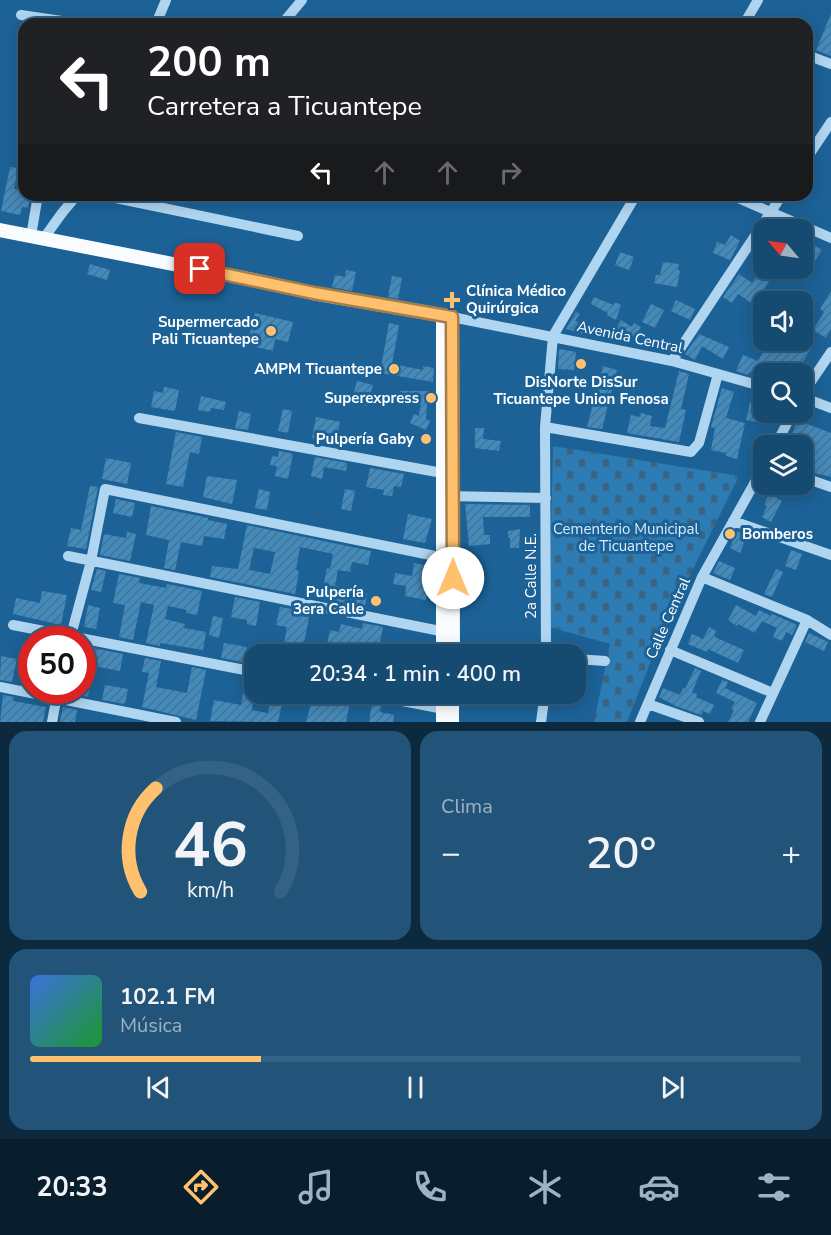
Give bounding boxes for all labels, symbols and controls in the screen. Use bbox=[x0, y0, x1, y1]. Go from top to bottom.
text: 200 m bbox=[147, 34, 271, 91]
icon: left bbox=[48, 42, 126, 120]
text: Carretera a Ticuantepe bbox=[147, 88, 422, 125]
icon: left bbox=[305, 156, 338, 189]
icon: ahead bbox=[368, 156, 401, 189]
icon: ahead bbox=[431, 156, 464, 189]
icon: right bbox=[494, 156, 527, 189]
north arrow bbox=[753, 219, 813, 279]
map controls bbox=[753, 219, 813, 495]
pin bbox=[174, 243, 225, 294]
icon: arrive bbox=[183, 252, 216, 285]
place label: Clínica Médico Quirúrgica bbox=[466, 281, 567, 318]
marker: Clínica Médico Quirúrgica bbox=[443, 291, 461, 309]
button: sound bbox=[753, 291, 813, 351]
place label: Supermercado Pali Ticuantepe bbox=[152, 312, 259, 349]
street label: Avenida Central bbox=[575, 316, 685, 358]
marker: Supermercado Pali Ticuantepe bbox=[264, 324, 278, 338]
marker: DisNorte DisSur Ticuantepe Union Fenosa bbox=[574, 357, 588, 371]
place label: AMPM Ticuantepe bbox=[254, 359, 382, 379]
marker: AMPM Ticuantepe bbox=[387, 362, 401, 376]
button: search bbox=[753, 363, 813, 423]
place label: DisNorte DisSur Ticuantepe Union Fenosa bbox=[493, 372, 669, 409]
place label: Superexpress bbox=[324, 388, 419, 408]
marker: Superexpress bbox=[424, 391, 438, 405]
place label: Pulpería Gaby bbox=[316, 429, 414, 449]
marker: Pulpería Gaby bbox=[419, 432, 433, 446]
button: layers bbox=[753, 435, 813, 495]
park label: Cementerio Municipal de Ticuantepe bbox=[553, 519, 699, 556]
place label: Bomberos bbox=[742, 524, 813, 544]
marker: Bomberos bbox=[723, 527, 737, 541]
street label: 2a Calle N.E. bbox=[521, 533, 541, 619]
position arrow bbox=[421, 546, 485, 610]
street label: Calle Central bbox=[641, 573, 695, 662]
place label: Pulpería 3era Calle bbox=[293, 582, 364, 619]
marker: Pulpería 3era Calle bbox=[369, 594, 383, 608]
speed limit sign: 50 bbox=[18, 626, 96, 704]
text: 20:34 · 1 min · 400 m bbox=[309, 659, 521, 689]
text: Clima bbox=[441, 793, 493, 820]
text: 46 bbox=[173, 803, 247, 888]
text: 20° bbox=[586, 823, 656, 884]
text: − bbox=[441, 831, 461, 876]
text: + bbox=[781, 831, 801, 876]
text: km/h bbox=[186, 876, 234, 906]
text: 102.1 FM bbox=[120, 982, 216, 1012]
text: Música bbox=[120, 1012, 182, 1039]
icon: previous bbox=[142, 1071, 175, 1104]
icon: pause bbox=[399, 1071, 432, 1104]
icon: next bbox=[656, 1071, 689, 1104]
icon: directions bbox=[180, 1166, 222, 1208]
icon: music bbox=[295, 1166, 337, 1208]
icon: phone bbox=[409, 1166, 451, 1208]
icon: climate bbox=[524, 1166, 566, 1208]
icon: car bbox=[638, 1166, 680, 1208]
icon: filters bbox=[753, 1166, 795, 1208]
text: 20:33 bbox=[36, 1169, 108, 1206]

